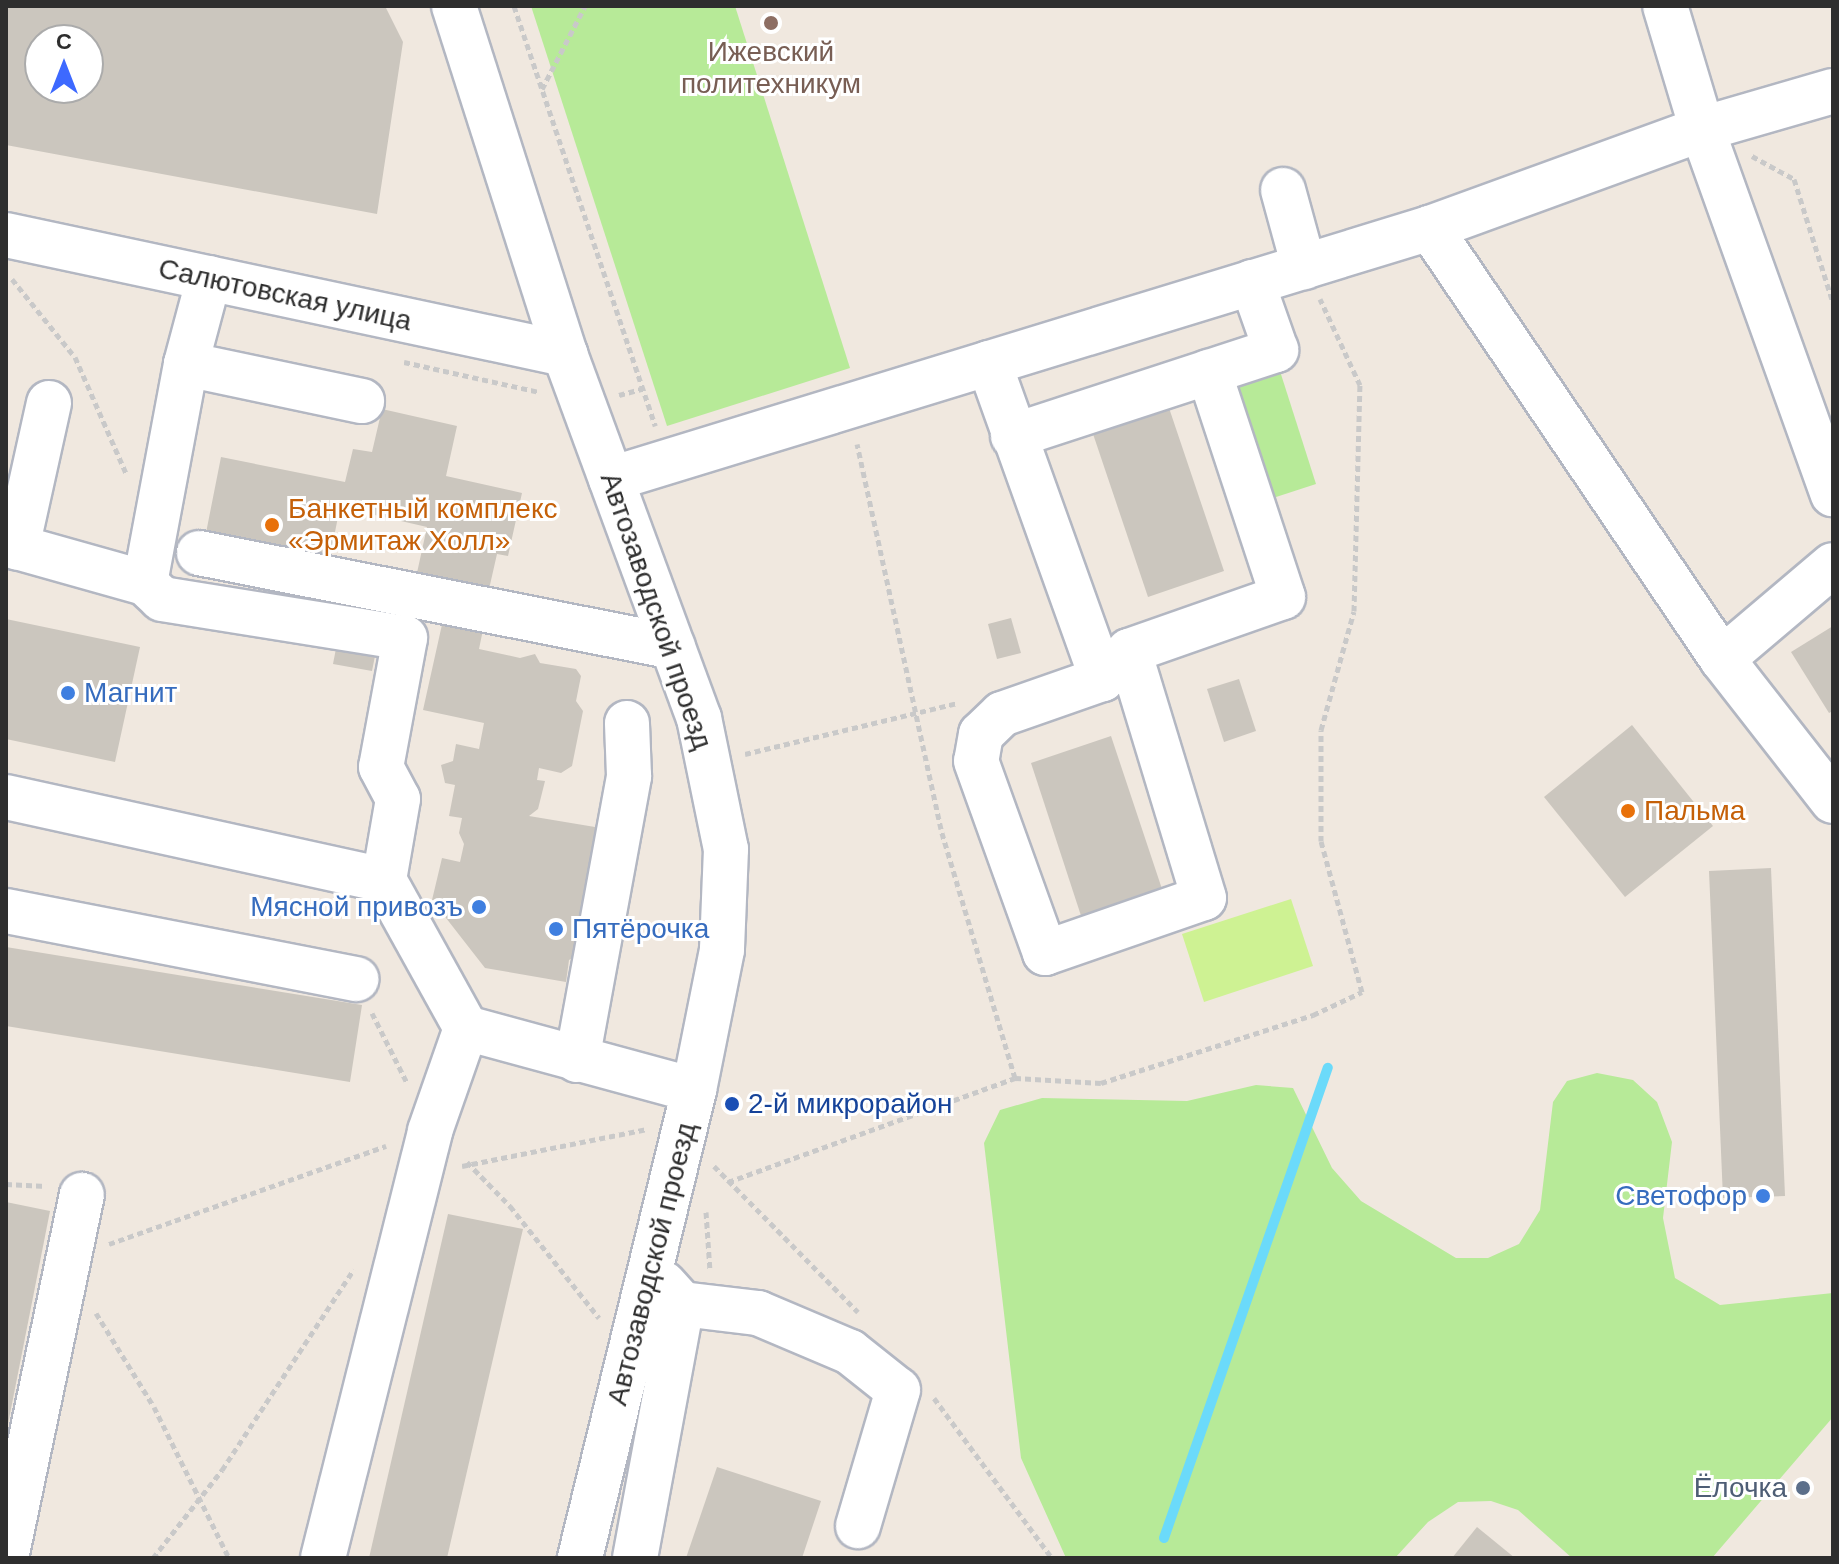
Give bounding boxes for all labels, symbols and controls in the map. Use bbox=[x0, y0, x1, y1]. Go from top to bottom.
marker: Ижевский политехникум bbox=[762, 14, 780, 32]
north arrow bbox=[24, 24, 104, 104]
text: С bbox=[56, 29, 72, 54]
place label: Ижевский политехникум bbox=[681, 35, 861, 101]
street label: Салютовская улица bbox=[155, 252, 415, 338]
street label: Автозаводской проезд bbox=[593, 468, 719, 754]
place label: Банкетный комплекс «Эрмитаж Холл» bbox=[288, 492, 557, 558]
marker: Банкетный комплекс «Эрмитаж Холл» bbox=[263, 516, 281, 534]
place label: Магнит bbox=[84, 676, 177, 710]
marker: Магнит bbox=[59, 684, 77, 702]
place label: Пальма bbox=[1644, 794, 1745, 828]
marker: Пальма bbox=[1619, 802, 1637, 820]
place label: Мясной привозъ bbox=[250, 890, 463, 924]
marker: Мясной привозъ bbox=[470, 898, 488, 916]
place label: Пятёрочка bbox=[572, 912, 709, 946]
marker: Пятёрочка bbox=[547, 920, 565, 938]
place label: 2-й микрорайон bbox=[748, 1087, 952, 1121]
marker: 2-й микрорайон bbox=[723, 1095, 741, 1113]
street label: Автозаводской проезд bbox=[601, 1119, 703, 1409]
place label: Светофор bbox=[1615, 1179, 1747, 1213]
marker: Светофор bbox=[1754, 1187, 1772, 1205]
place label: Ёлочка bbox=[1694, 1471, 1787, 1505]
marker: Ёлочка bbox=[1794, 1479, 1812, 1497]

